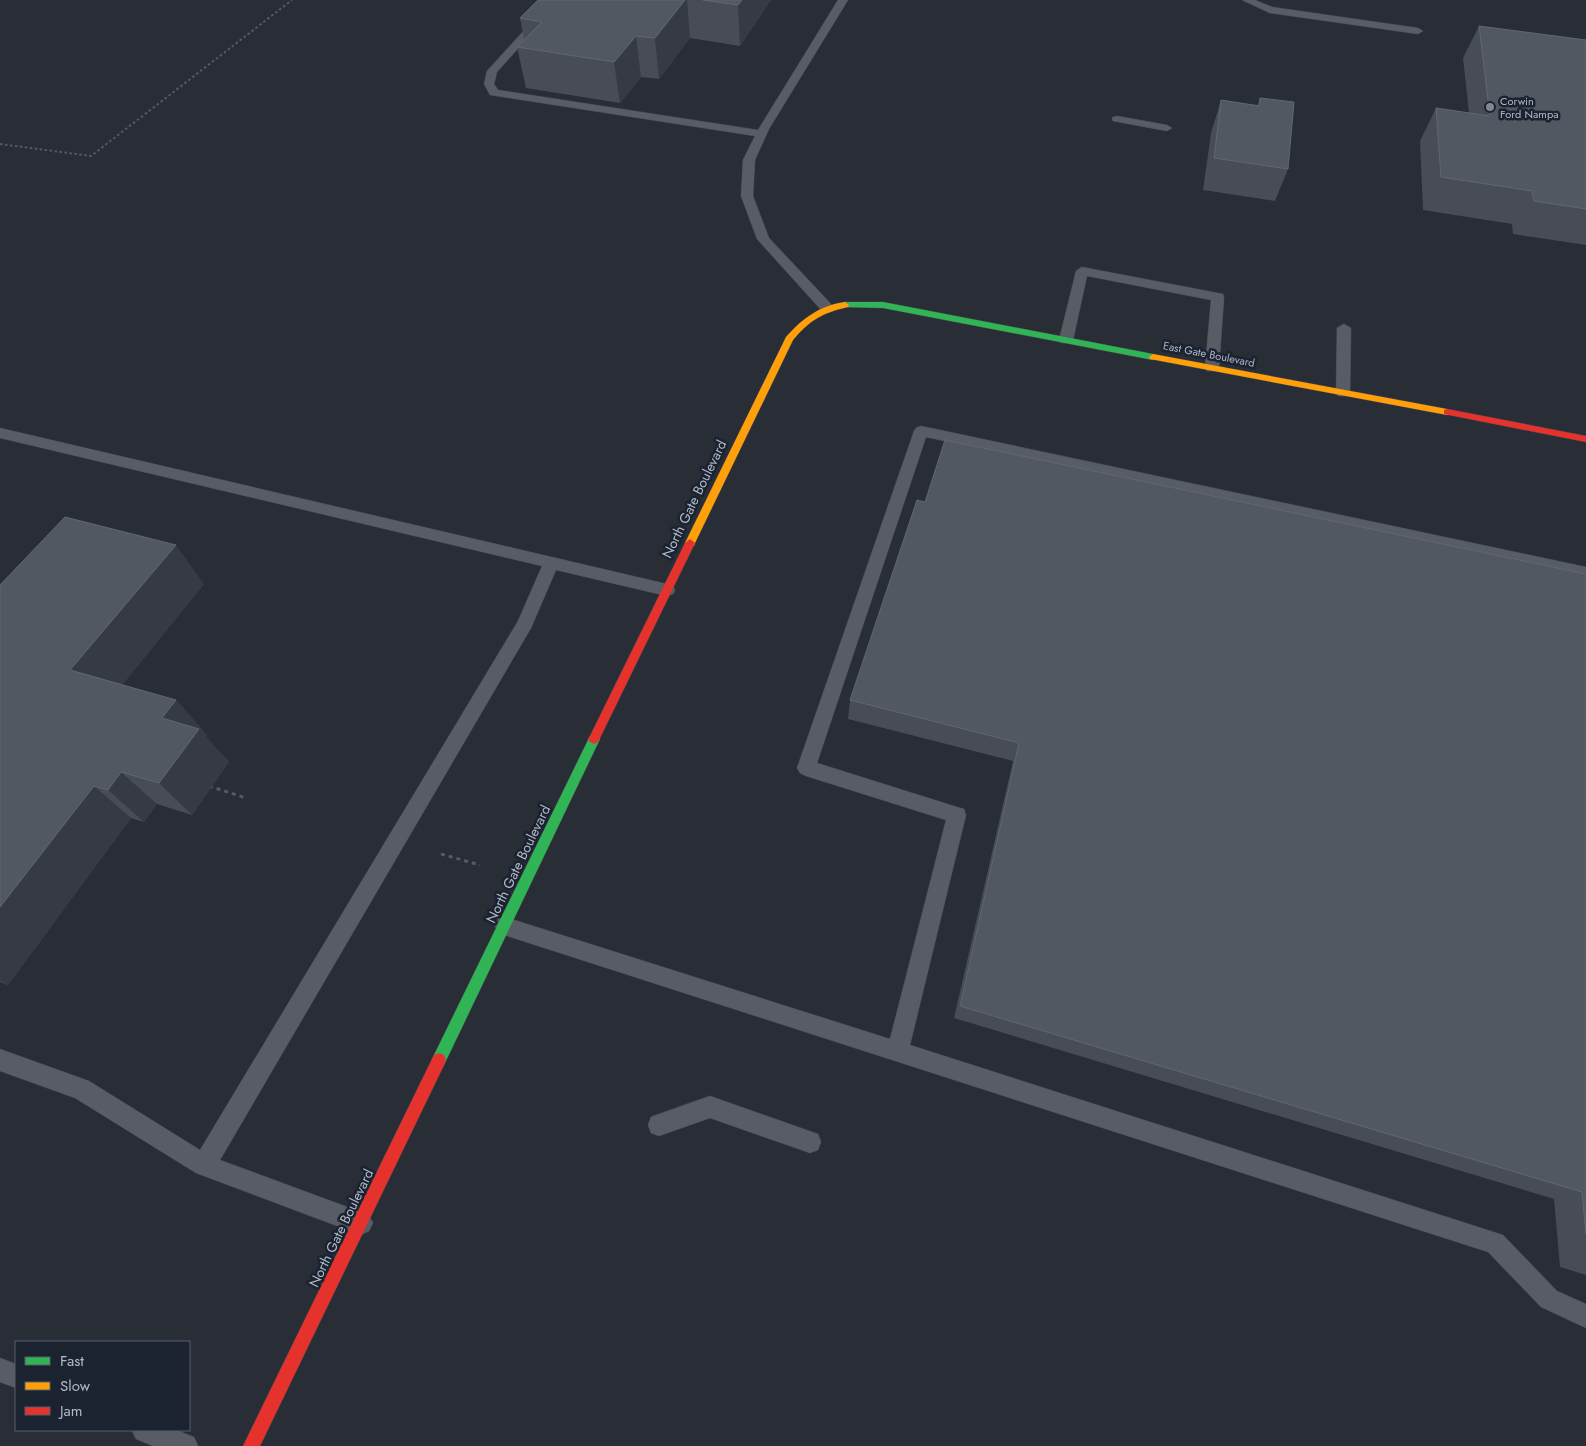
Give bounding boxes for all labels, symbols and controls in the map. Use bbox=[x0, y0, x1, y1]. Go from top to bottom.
place label: Corwin Ford Nampa bbox=[1500, 93, 1558, 122]
marker: Corwin Ford Nampa bbox=[1484, 101, 1496, 113]
street label: East Gate Boulevard bbox=[1162, 337, 1256, 371]
street label: North Gate Boulevard bbox=[657, 437, 731, 561]
street label: North Gate Boulevard bbox=[481, 802, 555, 926]
street label: North Gate Boulevard bbox=[304, 1166, 378, 1290]
legend bbox=[15, 1341, 190, 1431]
text: Fast bbox=[60, 1350, 84, 1372]
text: Slow bbox=[60, 1375, 91, 1397]
text: Jam bbox=[58, 1400, 83, 1422]

